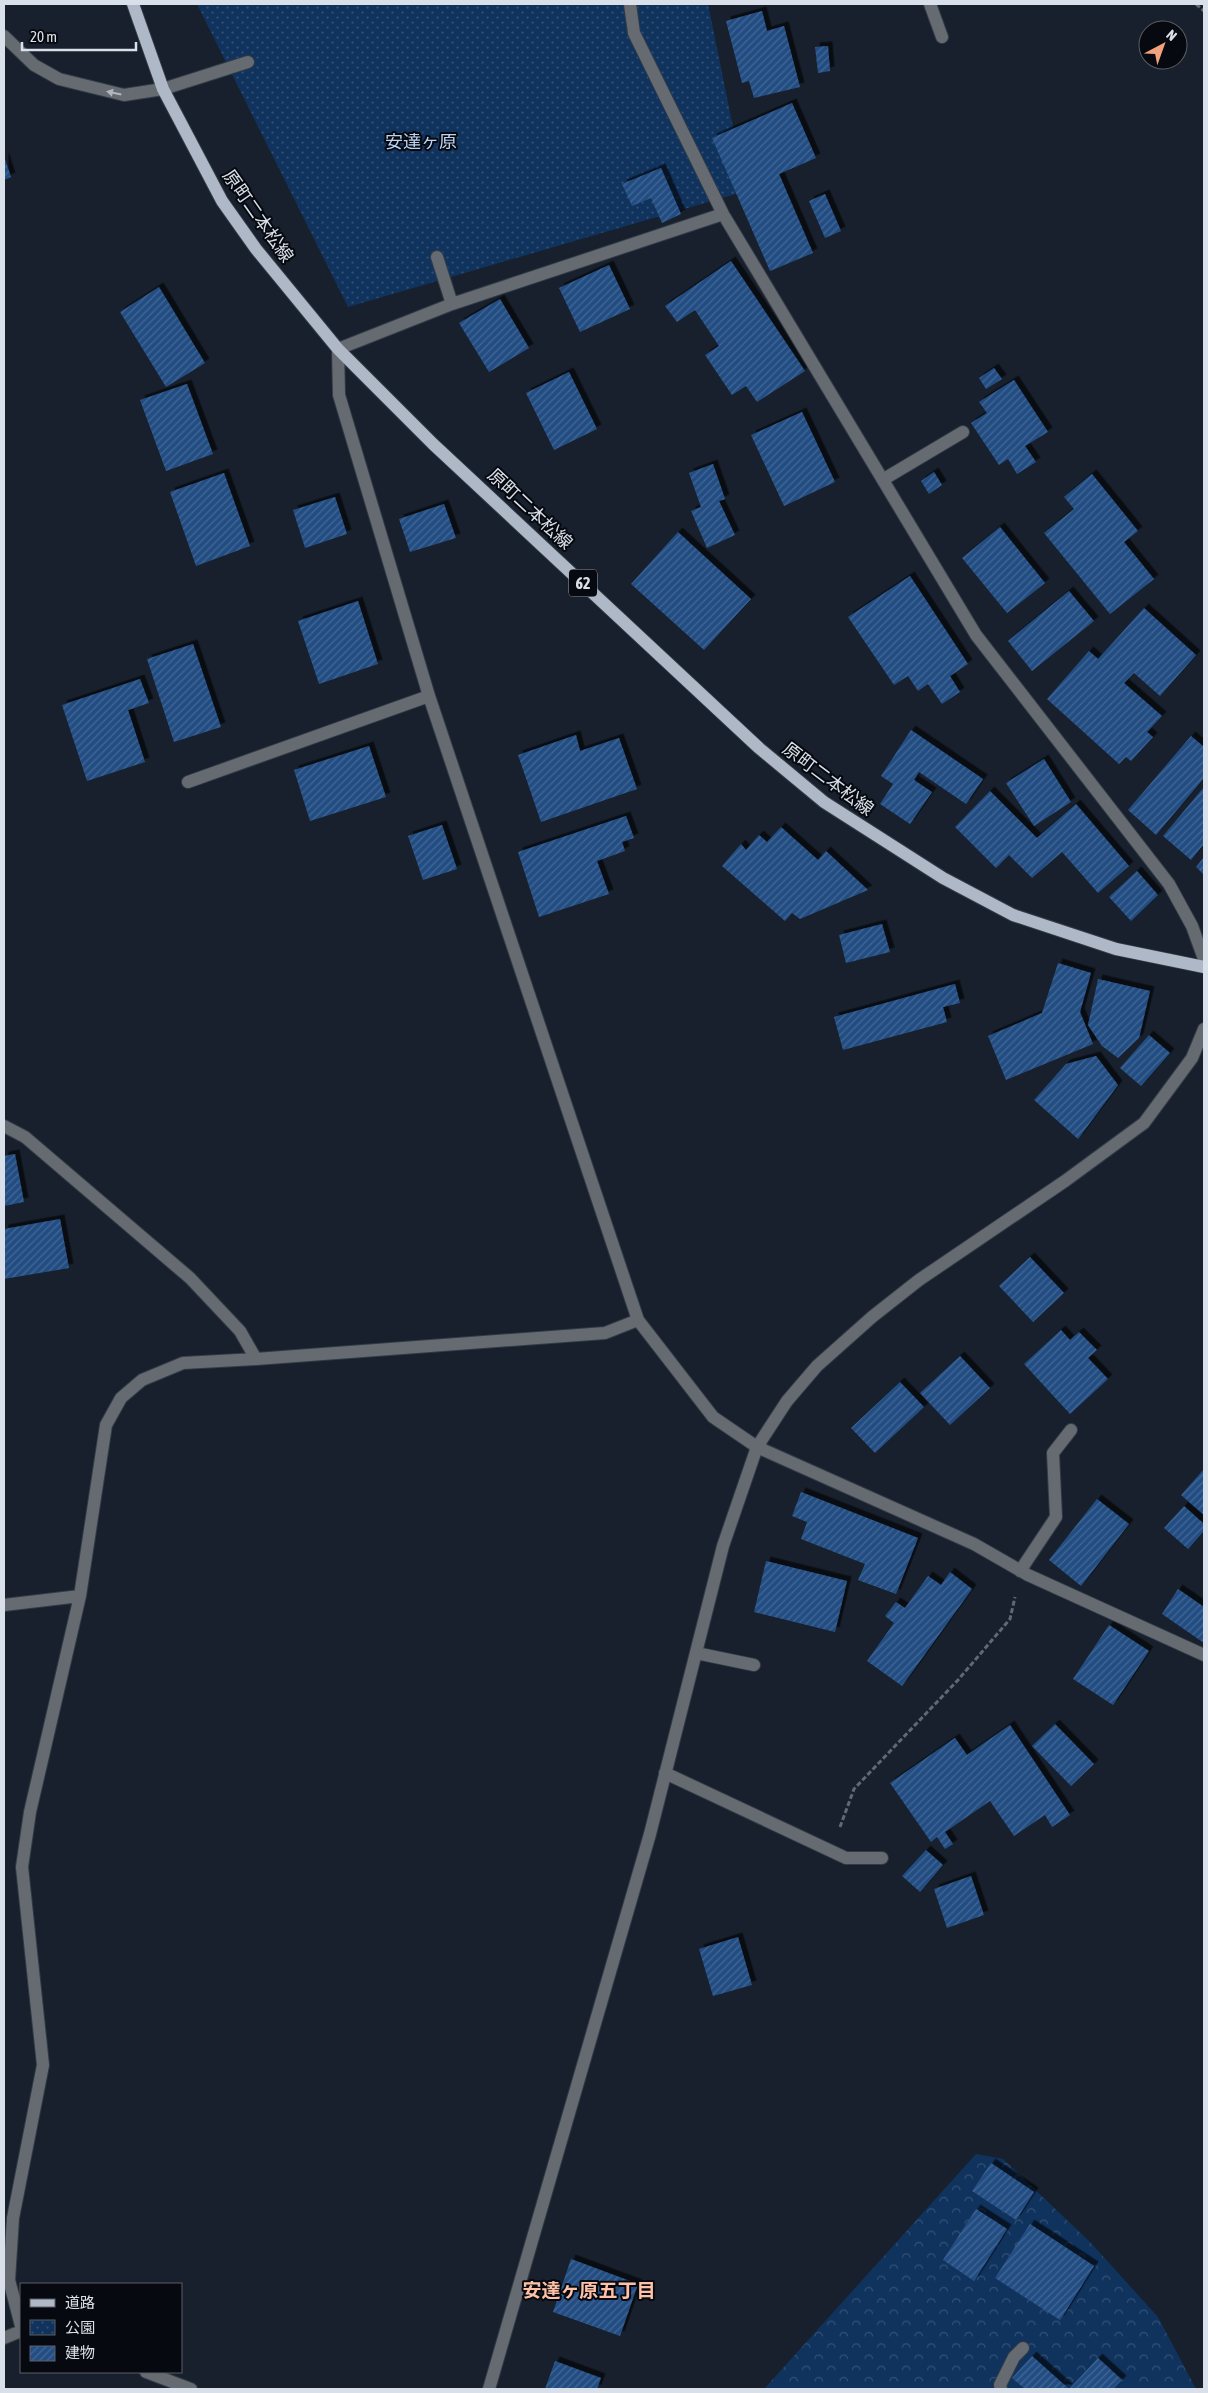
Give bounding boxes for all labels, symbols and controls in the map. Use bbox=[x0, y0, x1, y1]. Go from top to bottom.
scale bar bbox=[22, 20, 136, 52]
north arrow bbox=[1138, 20, 1188, 70]
text: N bbox=[1163, 26, 1180, 44]
text: 20 m bbox=[30, 28, 57, 45]
one-way arrow bbox=[107, 89, 122, 97]
park label: 安達ヶ原 bbox=[385, 131, 457, 152]
street label: 原町二本松線 bbox=[219, 165, 298, 266]
street label: 原町二本松線 bbox=[484, 464, 577, 553]
road number: 62 bbox=[569, 570, 597, 596]
street label: 原町二本松線 bbox=[779, 738, 878, 819]
district label: 安達ヶ原五丁目 bbox=[522, 2279, 656, 2301]
legend bbox=[20, 2283, 182, 2373]
text: 道路 bbox=[65, 2294, 95, 2311]
text: 公園 bbox=[65, 2319, 95, 2336]
text: 建物 bbox=[65, 2344, 95, 2361]

